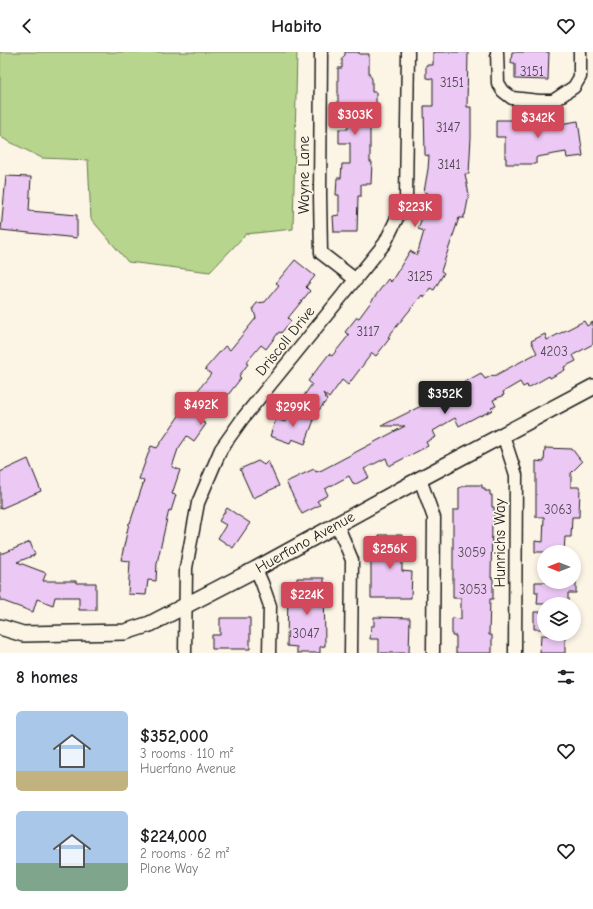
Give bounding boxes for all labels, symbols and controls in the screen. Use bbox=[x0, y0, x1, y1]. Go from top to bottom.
icon: back bbox=[16, 15, 38, 37]
icon: heart bbox=[555, 15, 577, 37]
text: Habito bbox=[271, 16, 322, 37]
house number: 3151 bbox=[520, 64, 544, 79]
house number: 3151 bbox=[440, 75, 464, 90]
pin: $303K bbox=[327, 102, 383, 136]
pin: $342K bbox=[510, 105, 566, 139]
text: $303K bbox=[337, 107, 373, 122]
text: $342K bbox=[521, 110, 555, 125]
house number: 3147 bbox=[436, 120, 460, 135]
street label: Wayne Lane bbox=[295, 135, 313, 214]
house number: 3141 bbox=[437, 157, 461, 172]
pin: $223K bbox=[387, 194, 443, 228]
text: $223K bbox=[398, 199, 432, 214]
house number: 3125 bbox=[407, 269, 433, 284]
street label: Driscoll Drive bbox=[252, 302, 319, 379]
house number: 3117 bbox=[356, 324, 380, 339]
house number: 4203 bbox=[540, 344, 568, 359]
pin: $352K bbox=[417, 381, 473, 415]
text: $352K bbox=[428, 386, 462, 401]
pin: $492K bbox=[173, 392, 229, 426]
pin: $299K bbox=[265, 394, 321, 428]
text: $492K bbox=[184, 397, 218, 412]
text: $299K bbox=[275, 399, 311, 414]
street label: Hunrichs Way bbox=[491, 498, 509, 588]
house number: 3063 bbox=[544, 502, 572, 517]
street label: Huerfano Avenue bbox=[252, 507, 358, 577]
pin: $256K bbox=[362, 536, 418, 570]
text: $256K bbox=[372, 541, 408, 556]
house number: 3059 bbox=[458, 545, 486, 560]
north arrow bbox=[537, 545, 581, 589]
map controls bbox=[537, 545, 581, 641]
pin: $224K bbox=[279, 582, 335, 616]
house number: 3053 bbox=[459, 582, 487, 597]
text: $224K bbox=[290, 587, 324, 602]
button: layers bbox=[537, 597, 581, 641]
house number: 3047 bbox=[293, 626, 319, 641]
icon: filters bbox=[555, 666, 577, 688]
text: 8 homes bbox=[16, 668, 78, 687]
icon: home bbox=[48, 727, 96, 775]
text: $352,000 bbox=[140, 727, 209, 746]
icon: heart bbox=[555, 740, 577, 762]
text: 3 rooms · 110 m² bbox=[140, 746, 233, 761]
text: Huerfano Avenue bbox=[140, 761, 236, 776]
icon: home bbox=[48, 827, 96, 875]
text: $224,000 bbox=[140, 827, 207, 846]
icon: heart bbox=[555, 840, 577, 862]
text: 2 rooms · 62 m² bbox=[140, 846, 229, 861]
text: Plone Way bbox=[140, 861, 198, 876]

